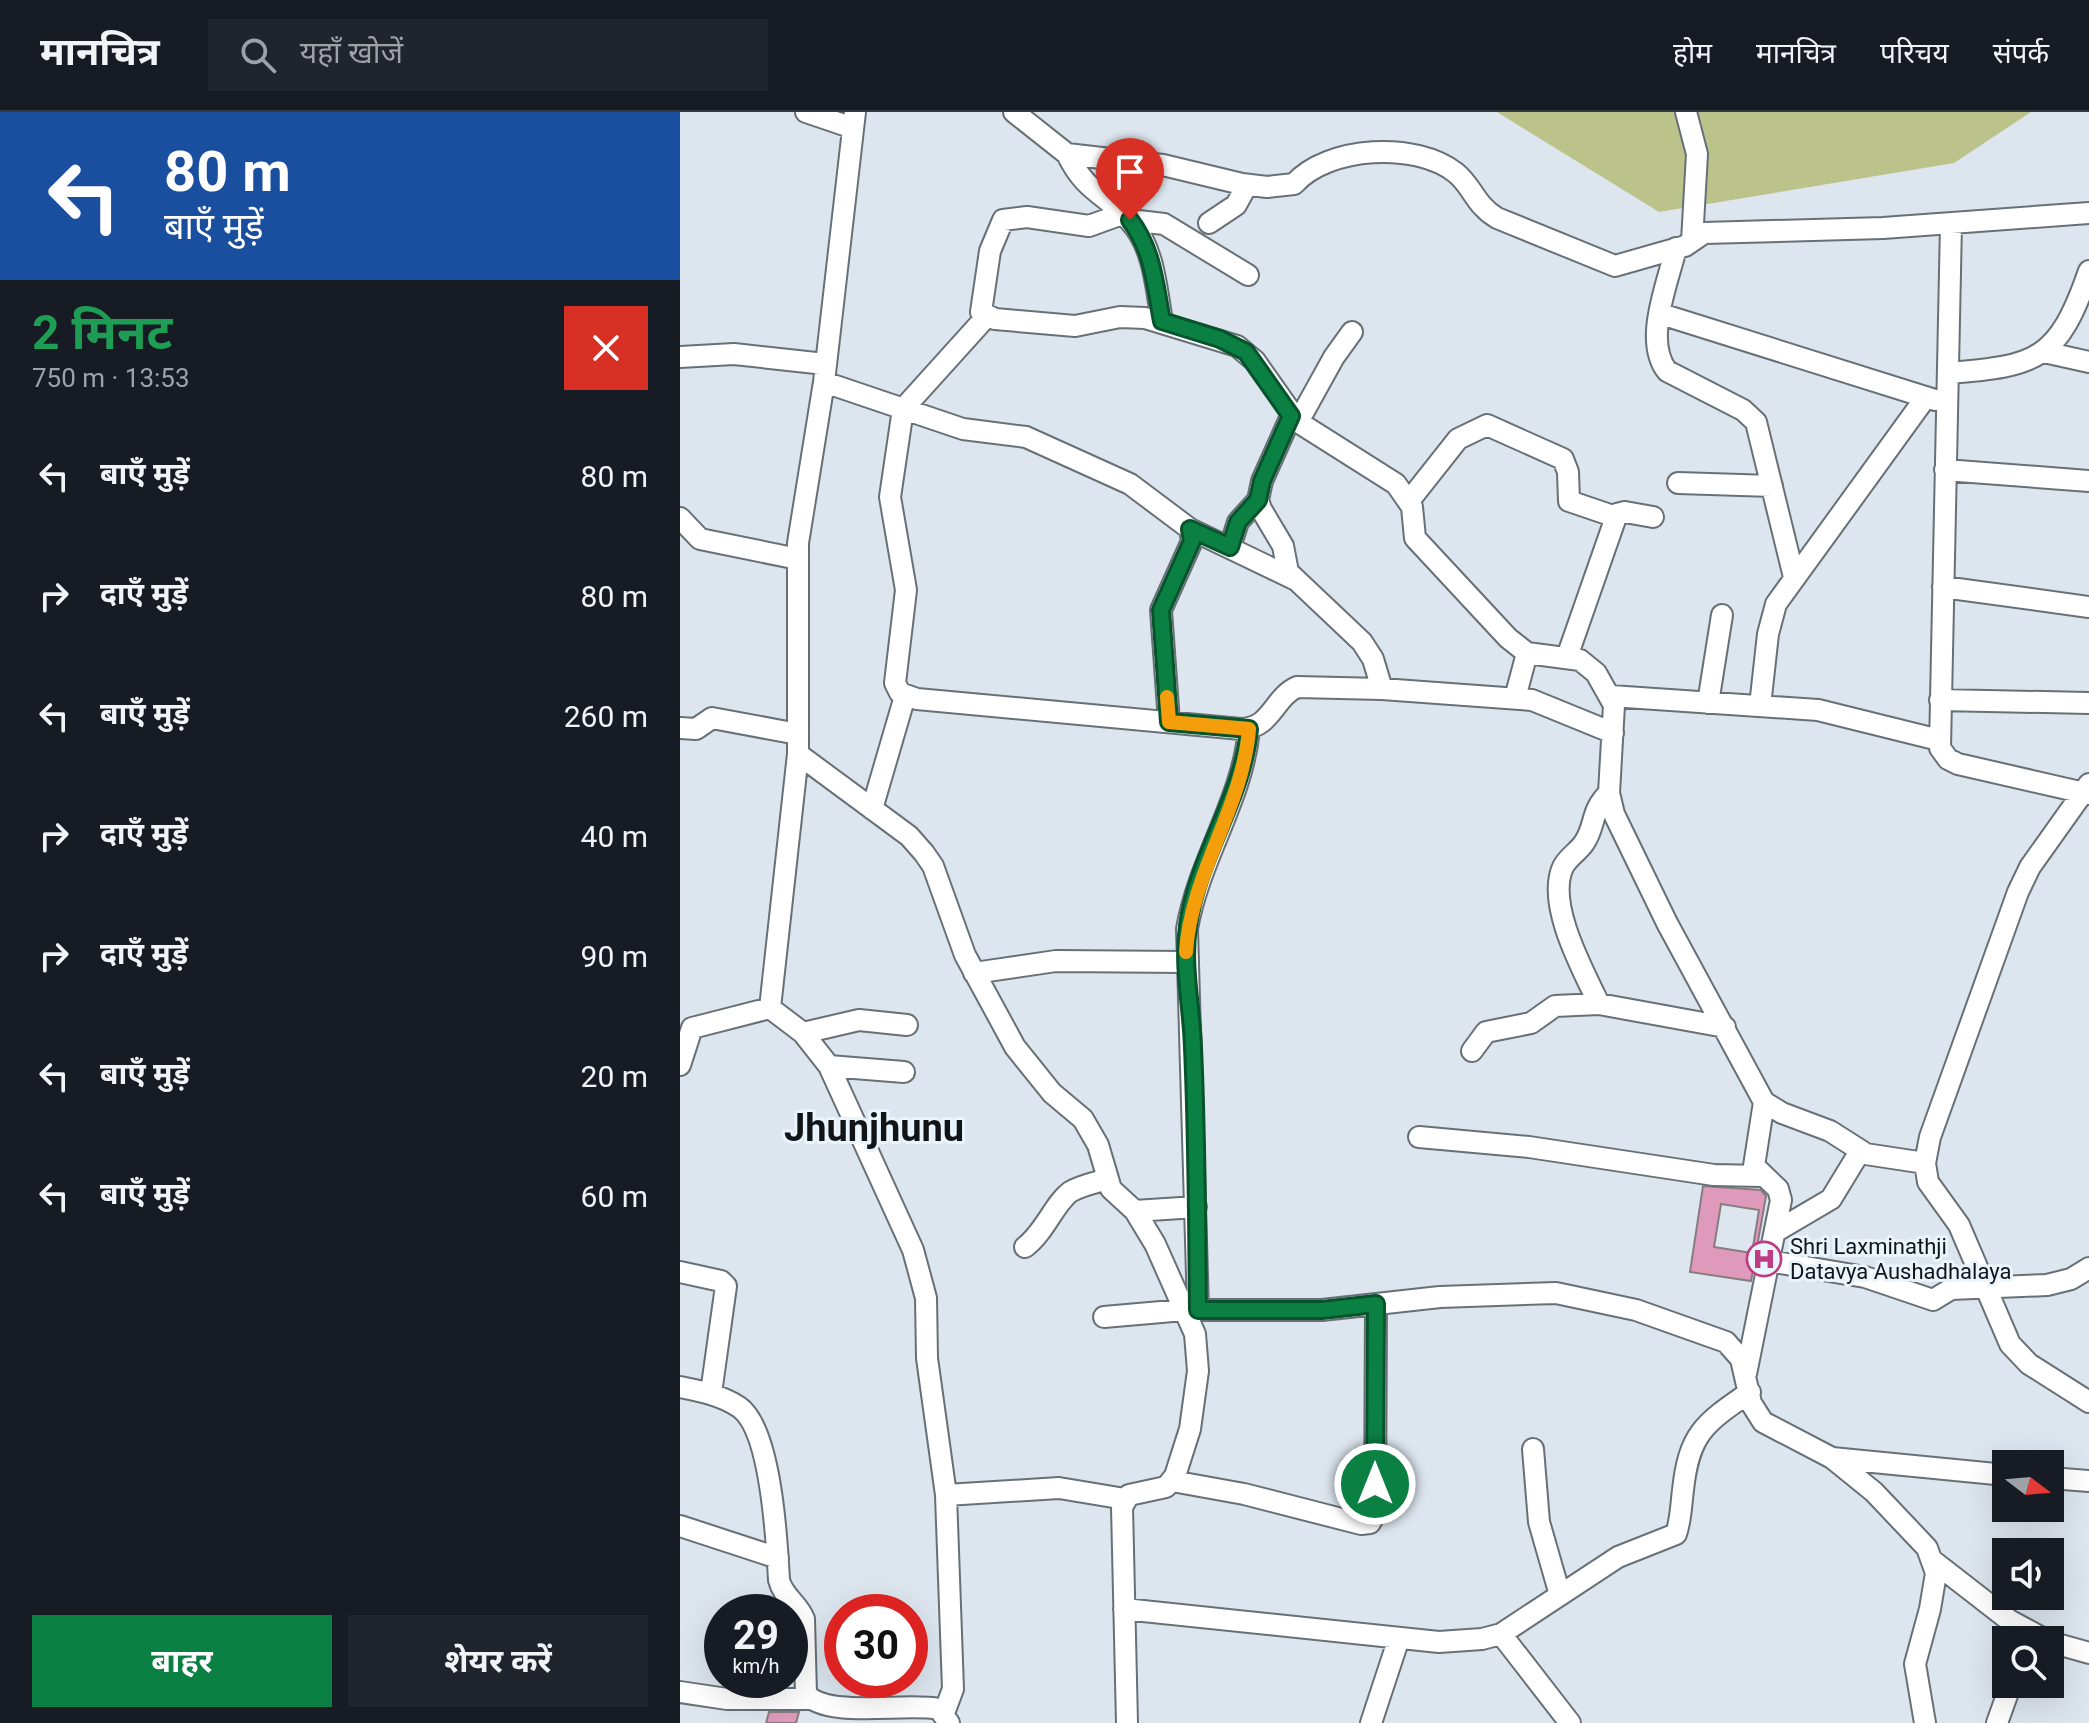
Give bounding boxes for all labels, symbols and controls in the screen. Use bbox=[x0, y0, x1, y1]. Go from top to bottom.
search box bbox=[208, 19, 768, 91]
text: मानचित्र bbox=[40, 30, 160, 74]
icon: search bbox=[236, 33, 280, 77]
text: यहाँ खोजें bbox=[300, 35, 403, 70]
text: होम bbox=[1673, 37, 1712, 70]
text: मानचित्र bbox=[1756, 37, 1836, 70]
text: परिचय bbox=[1880, 37, 1949, 70]
text: संपर्क bbox=[1993, 37, 2049, 70]
pin bbox=[1096, 138, 1164, 220]
text: 80 m bbox=[164, 139, 291, 205]
icon: left bbox=[32, 144, 136, 248]
icon: arrive bbox=[1108, 150, 1152, 194]
text: बाएँ मुड़ें bbox=[164, 206, 264, 248]
text: 2 मिनट bbox=[32, 304, 172, 361]
button: close bbox=[564, 306, 648, 390]
text: 750 m · 13:53 bbox=[32, 363, 190, 393]
icon: left bbox=[32, 454, 76, 498]
text: बाएँ मुड़ें bbox=[100, 456, 190, 491]
text: 80 m bbox=[581, 459, 648, 494]
icon: right bbox=[32, 574, 76, 618]
text: दाएँ मुड़ें bbox=[100, 576, 188, 611]
text: 80 m bbox=[581, 579, 648, 614]
icon: left bbox=[32, 694, 76, 738]
text: बाएँ मुड़ें bbox=[100, 696, 190, 731]
text: 260 m bbox=[564, 699, 648, 734]
icon: right bbox=[32, 814, 76, 858]
text: दाएँ मुड़ें bbox=[100, 816, 188, 851]
text: 40 m bbox=[581, 819, 648, 854]
icon: right bbox=[32, 934, 76, 978]
text: दाएँ मुड़ें bbox=[100, 936, 188, 971]
text: 90 m bbox=[581, 939, 648, 974]
icon: left bbox=[32, 1054, 76, 1098]
text: बाएँ मुड़ें bbox=[100, 1056, 190, 1091]
text: 20 m bbox=[581, 1059, 648, 1094]
district label: Jhunjhunu bbox=[784, 1106, 964, 1150]
icon: left bbox=[32, 1174, 76, 1218]
text: बाएँ मुड़ें bbox=[100, 1176, 190, 1211]
text: 60 m bbox=[581, 1179, 648, 1214]
place label: Shri Laxminathji Datavya Aushadhalaya bbox=[1790, 1234, 2011, 1284]
hospital icon: Shri Laxminathji Datavya Aushadhalaya bbox=[1745, 1240, 1783, 1278]
position arrow bbox=[1333, 1442, 1417, 1526]
north arrow bbox=[1992, 1450, 2064, 1522]
map controls bbox=[1992, 1450, 2064, 1698]
button: sound bbox=[1992, 1538, 2064, 1610]
speed limit sign: 30 bbox=[824, 1594, 928, 1698]
text: 29 bbox=[733, 1612, 779, 1659]
button: बाहर bbox=[32, 1615, 332, 1707]
button: शेयर करें bbox=[348, 1615, 648, 1707]
button: search bbox=[1992, 1626, 2064, 1698]
text: km/h bbox=[733, 1654, 779, 1678]

